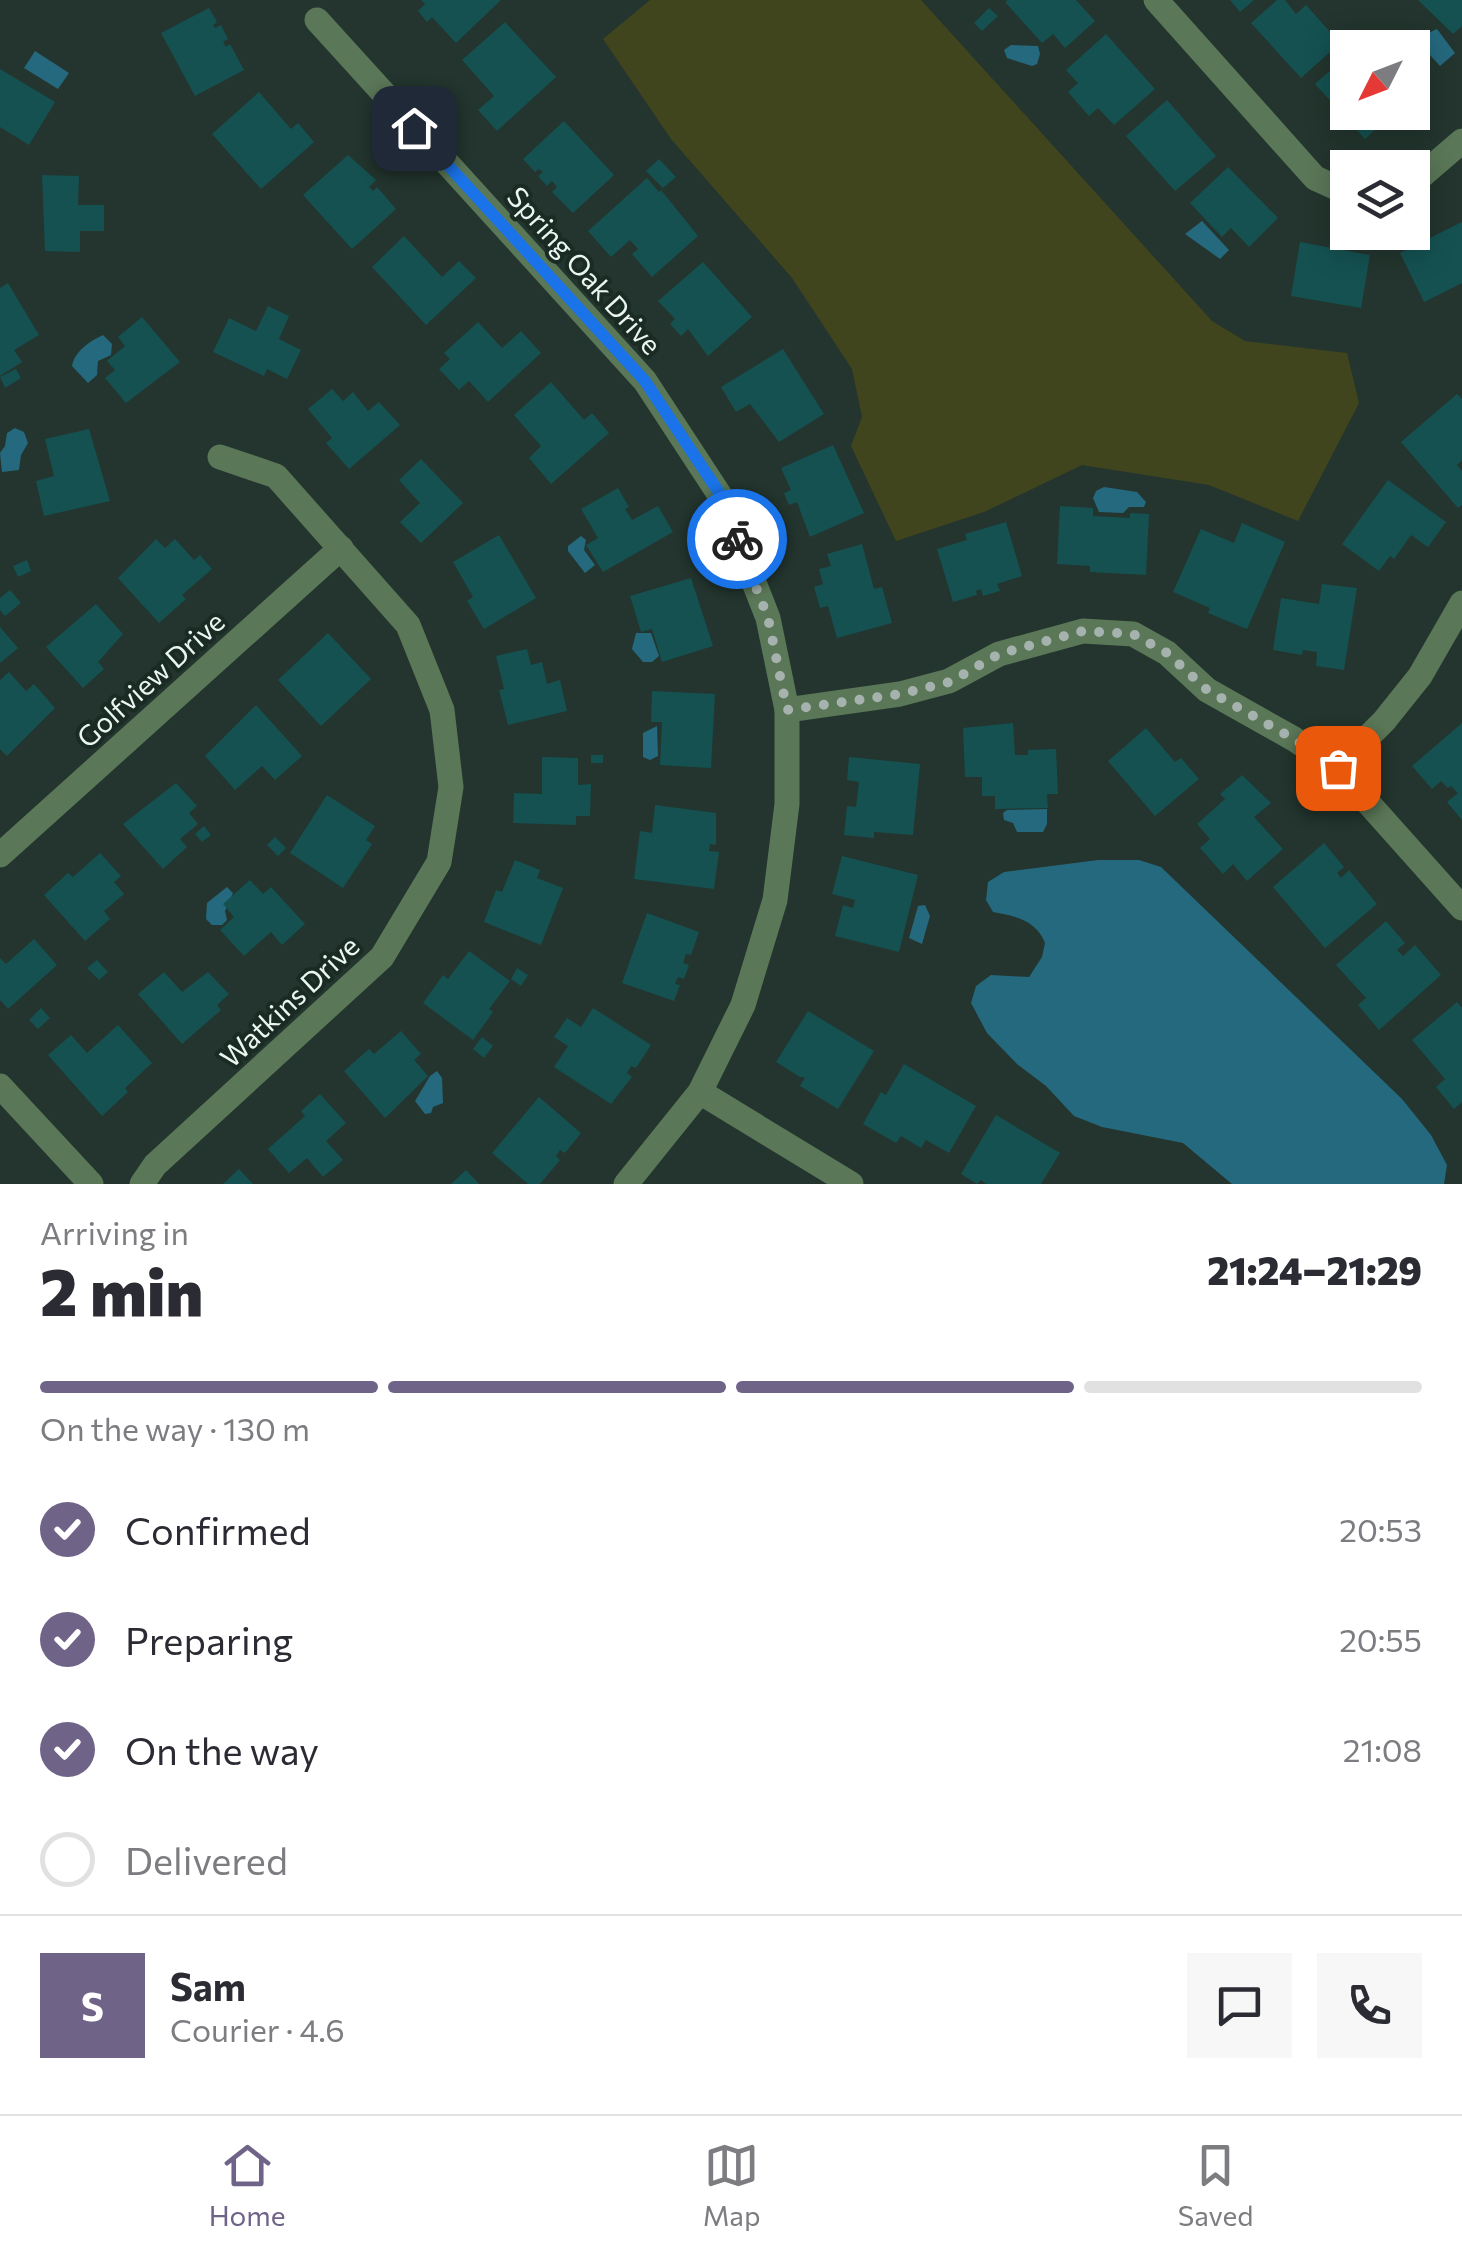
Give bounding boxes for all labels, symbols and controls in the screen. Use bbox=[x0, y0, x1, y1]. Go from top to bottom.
north arrow bbox=[1330, 30, 1430, 130]
map controls bbox=[1330, 30, 1430, 250]
pin bbox=[372, 86, 457, 171]
icon: home bbox=[387, 101, 442, 156]
button: layers bbox=[1330, 150, 1430, 250]
street label: Spring Oak Drive bbox=[501, 179, 669, 361]
courier bbox=[687, 489, 787, 589]
icon: bike bbox=[710, 512, 765, 567]
street label: Golfview Drive bbox=[69, 604, 231, 754]
pin bbox=[1296, 726, 1381, 811]
icon: bag bbox=[1311, 741, 1366, 796]
street label: Watkins Drive bbox=[213, 928, 365, 1074]
text: Arriving in bbox=[40, 1212, 189, 1252]
text: 21:24–21:29 bbox=[1207, 1246, 1422, 1293]
text: 2 min bbox=[40, 1250, 203, 1329]
text: On the way · 130 m bbox=[40, 1408, 310, 1448]
icon: check bbox=[40, 1502, 95, 1557]
text: Confirmed bbox=[125, 1506, 311, 1553]
text: 20:53 bbox=[1339, 1509, 1422, 1549]
icon: check bbox=[40, 1612, 95, 1667]
text: Preparing bbox=[125, 1616, 293, 1663]
text: 20:55 bbox=[1339, 1619, 1422, 1659]
icon: check bbox=[40, 1722, 95, 1777]
text: On the way bbox=[125, 1726, 319, 1773]
text: 21:08 bbox=[1343, 1729, 1422, 1769]
text: Delivered bbox=[125, 1836, 288, 1883]
button: chat bbox=[1187, 1953, 1292, 2058]
button: phone bbox=[1317, 1953, 1422, 2058]
text: Sam bbox=[170, 1962, 246, 2009]
text: S bbox=[81, 1982, 104, 2029]
text: Courier · 4.6 bbox=[170, 2009, 345, 2049]
tab: Home bbox=[209, 2138, 286, 2232]
tab: Map bbox=[703, 2138, 761, 2232]
tab: Saved bbox=[1178, 2138, 1253, 2232]

